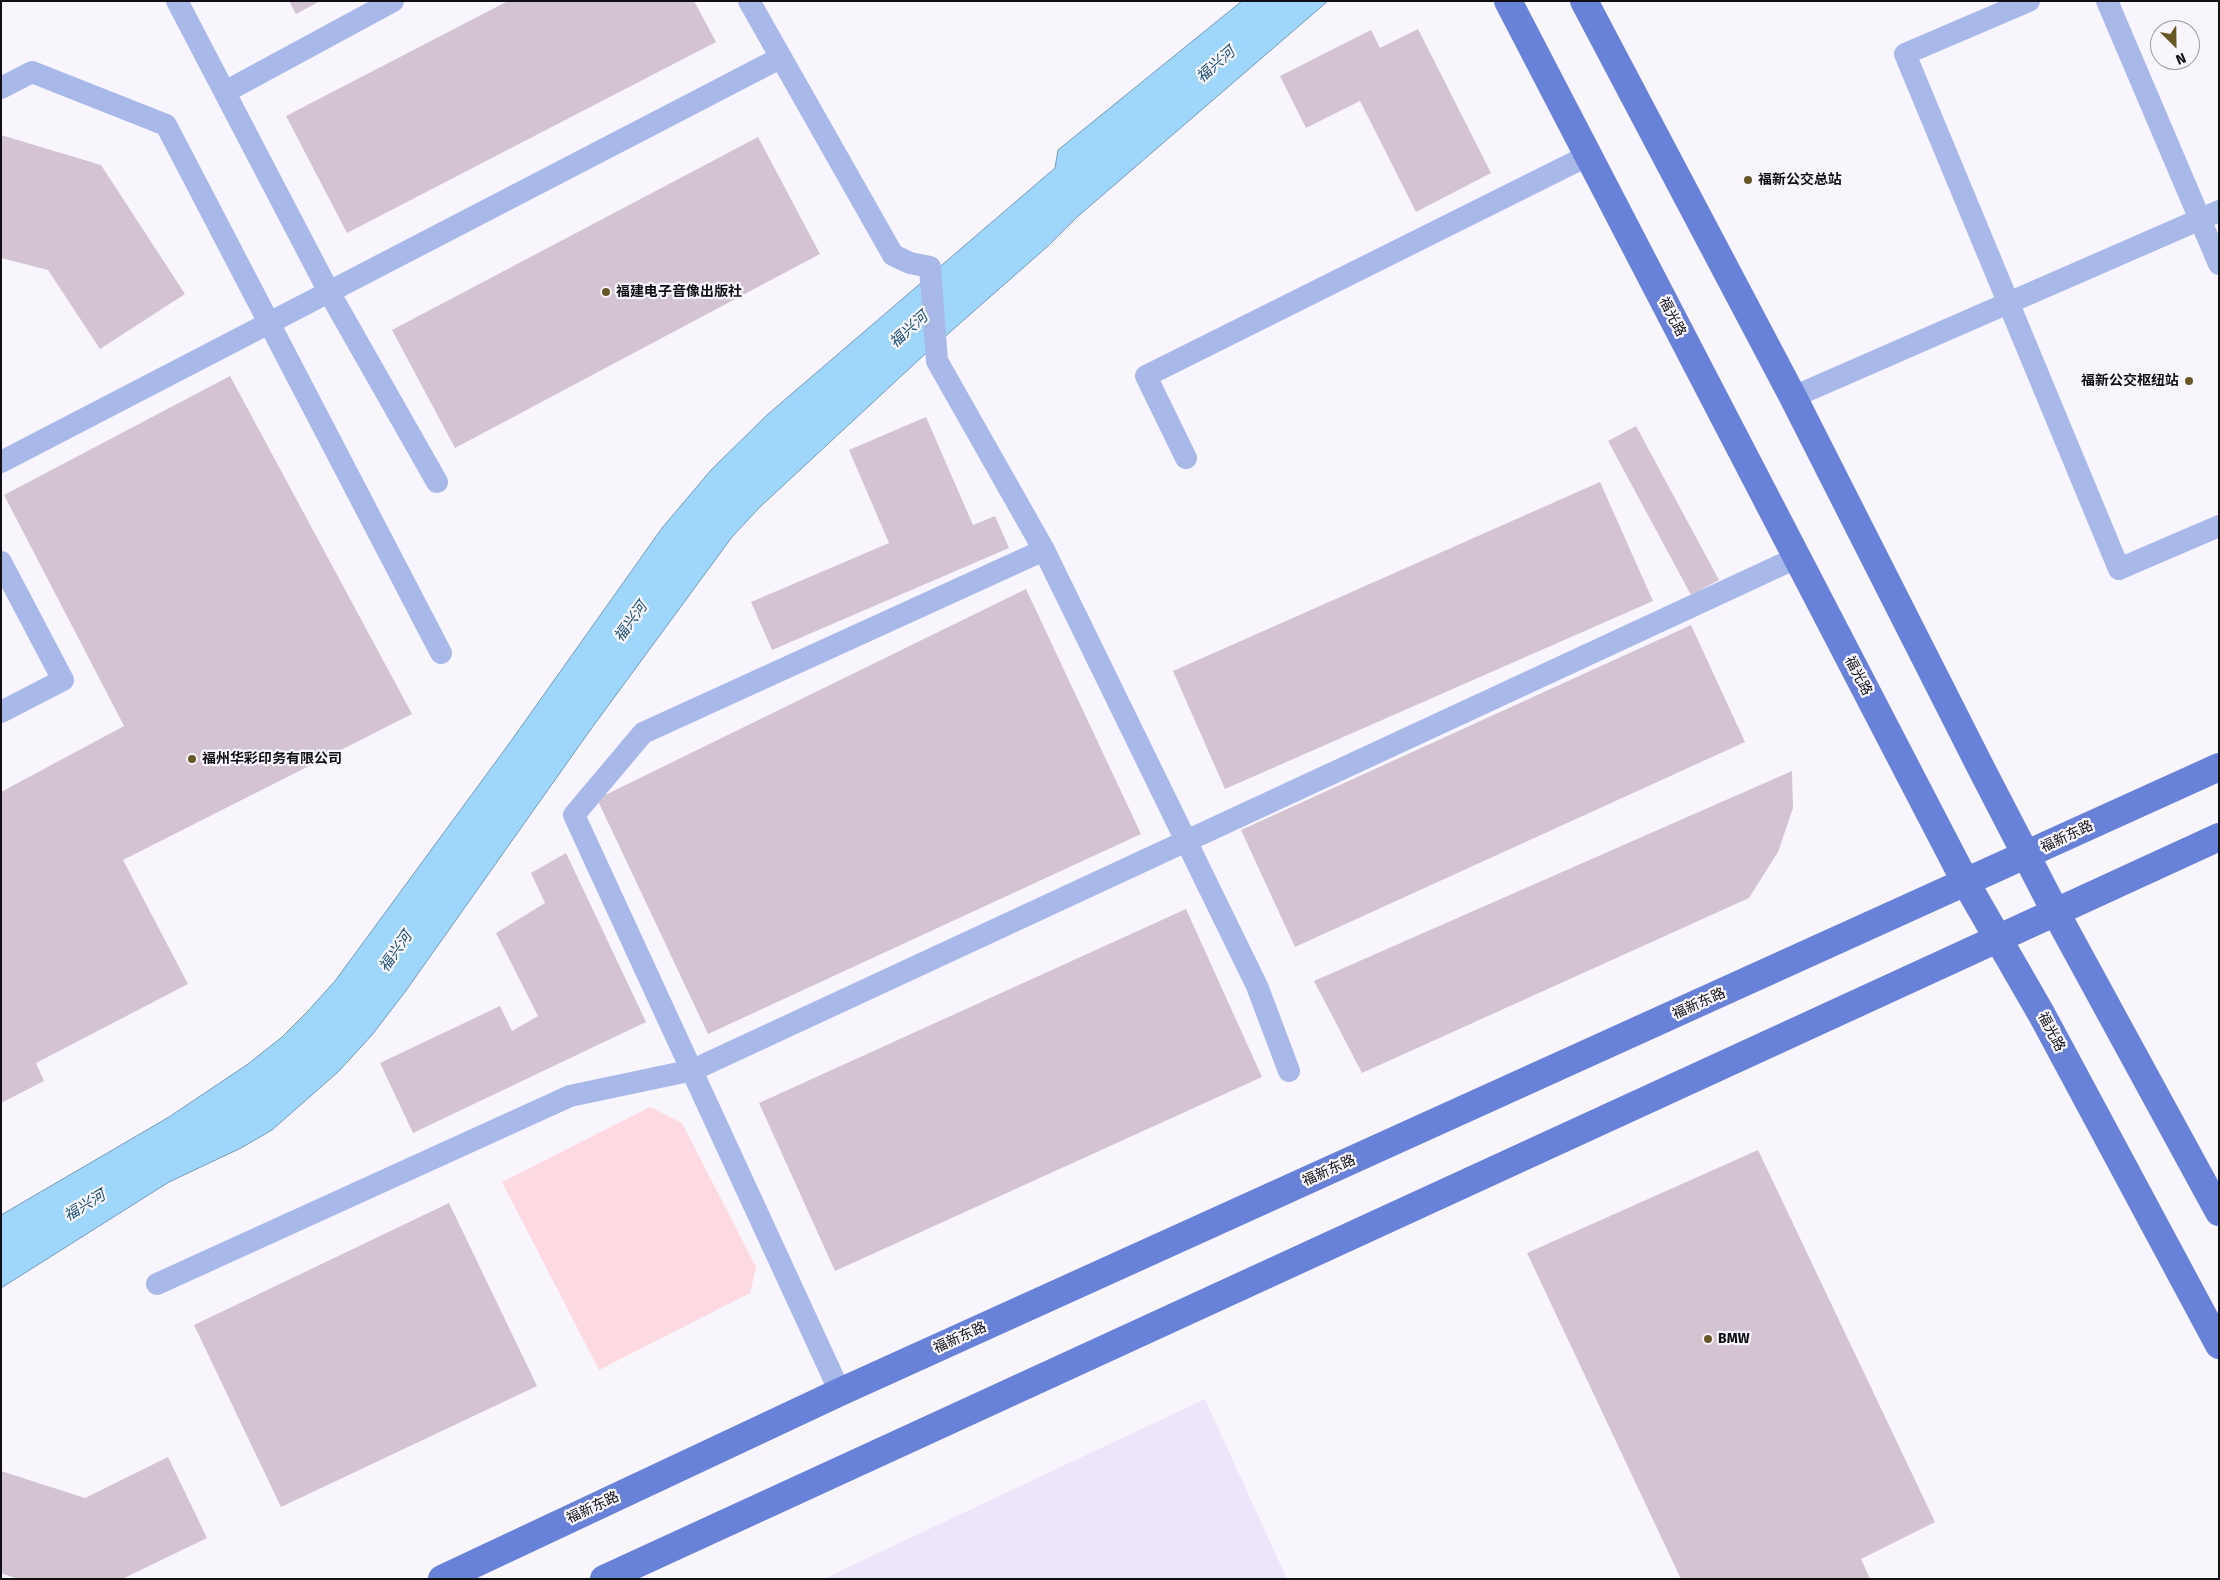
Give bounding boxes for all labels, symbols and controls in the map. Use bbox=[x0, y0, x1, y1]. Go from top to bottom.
north arrow bbox=[2150, 20, 2200, 70]
water label: 福兴河 bbox=[1193, 43, 1239, 87]
text: N bbox=[2173, 49, 2188, 68]
place label: 福新公交总站 bbox=[1758, 172, 1842, 188]
marker: 福新公交总站 bbox=[1742, 174, 1754, 186]
place label: 福建电子音像出版社 bbox=[616, 284, 742, 300]
marker: 福建电子音像出版社 bbox=[600, 286, 612, 298]
street label: 福光路 bbox=[1655, 294, 1689, 340]
water label: 福兴河 bbox=[886, 308, 932, 352]
place label: 福新公交枢纽站 bbox=[2081, 373, 2179, 389]
marker: 福新公交枢纽站 bbox=[2183, 375, 2195, 387]
water label: 福兴河 bbox=[610, 599, 652, 645]
street label: 福光路 bbox=[1841, 654, 1875, 698]
place label: 福州华彩印务有限公司 bbox=[202, 751, 342, 767]
marker: 福州华彩印务有限公司 bbox=[186, 753, 198, 765]
street label: 福新东路 bbox=[2038, 818, 2096, 856]
water label: 福兴河 bbox=[376, 928, 416, 976]
street label: 福新东路 bbox=[1670, 985, 1728, 1023]
street label: 福光路 bbox=[2034, 1010, 2068, 1054]
street label: 福新东路 bbox=[1300, 1152, 1358, 1190]
water label: 福兴河 bbox=[61, 1187, 109, 1225]
street label: 福新东路 bbox=[931, 1319, 989, 1357]
place label: BMW bbox=[1718, 1331, 1749, 1347]
marker: BMW bbox=[1702, 1333, 1714, 1345]
street label: 福新东路 bbox=[564, 1489, 622, 1527]

